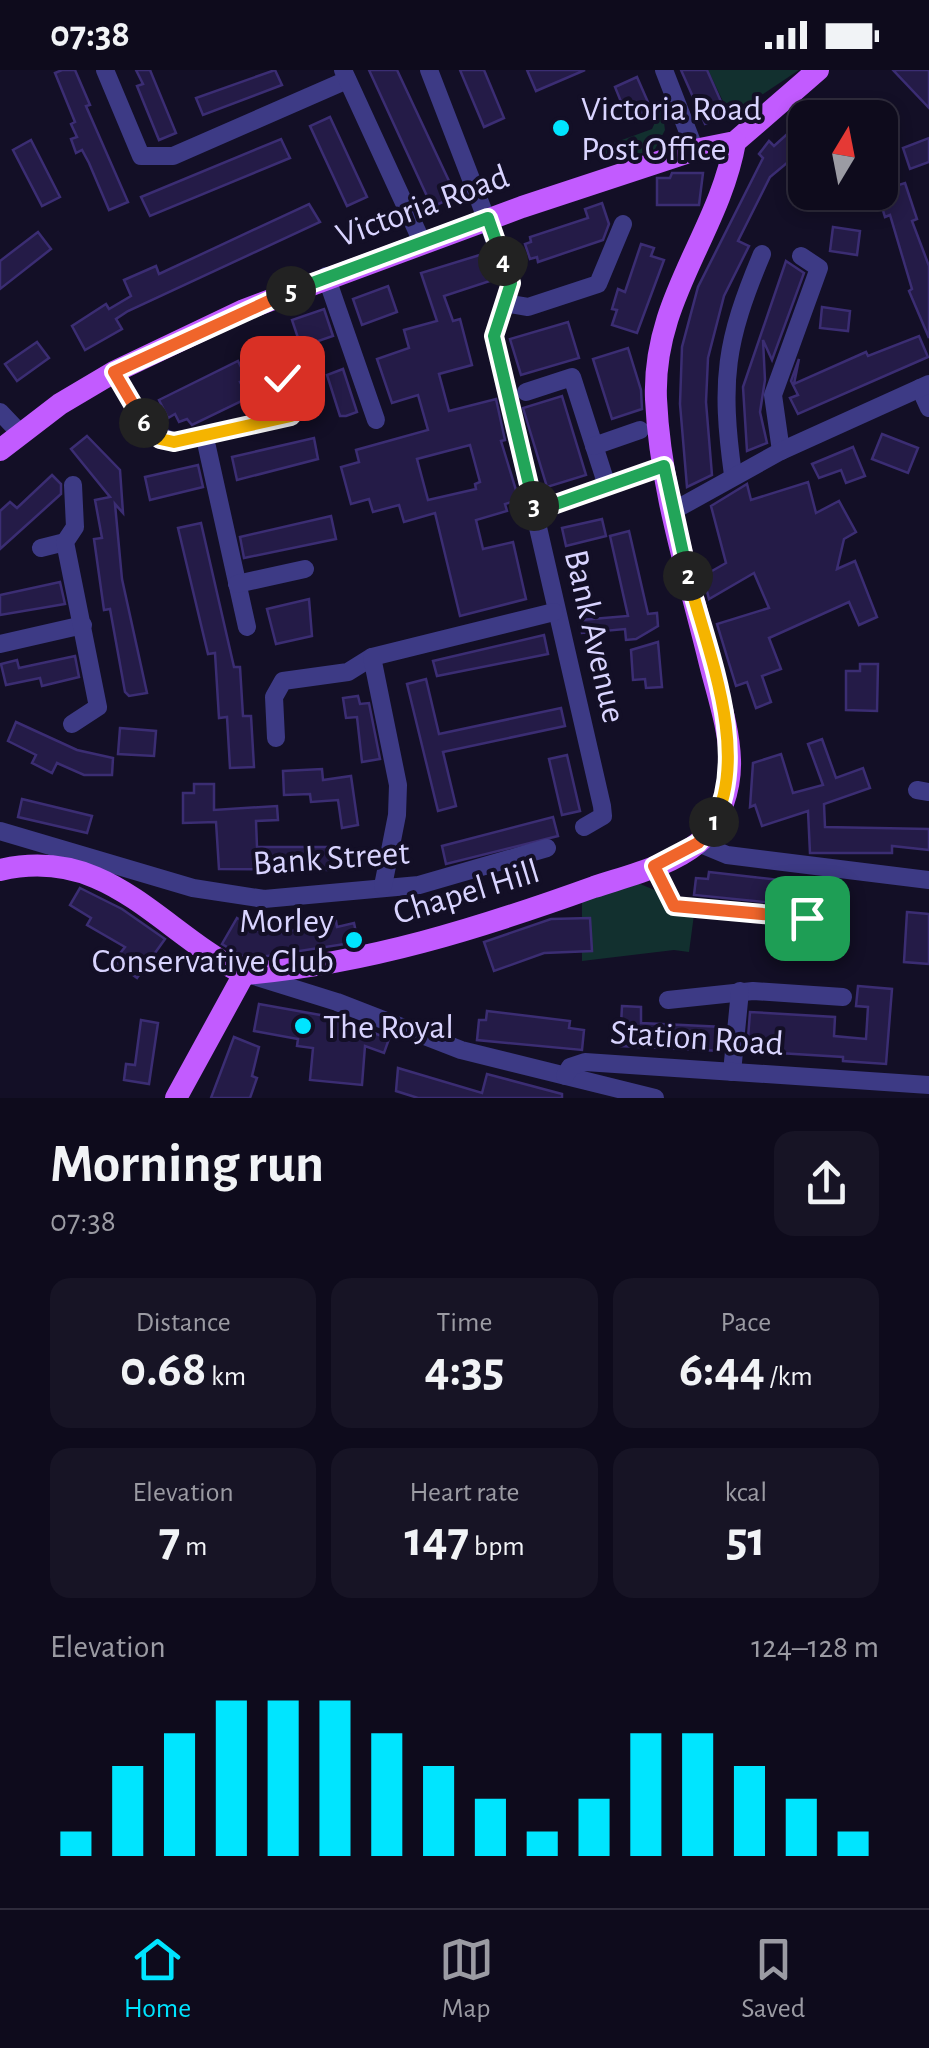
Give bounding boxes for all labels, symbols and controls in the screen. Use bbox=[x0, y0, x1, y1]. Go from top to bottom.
text: 07:38 bbox=[50, 16, 130, 54]
place label: Victoria Road Post Office bbox=[581, 92, 762, 167]
north arrow bbox=[788, 100, 898, 210]
map controls bbox=[788, 100, 898, 210]
marker: Victoria Road Post Office bbox=[550, 117, 572, 139]
street label: Victoria Road bbox=[332, 159, 513, 254]
pin: 4 bbox=[478, 236, 528, 286]
text: 4 bbox=[496, 247, 510, 275]
pin: 5 bbox=[266, 266, 316, 316]
text: 5 bbox=[285, 277, 297, 305]
pin bbox=[240, 336, 325, 421]
icon: check bbox=[255, 351, 310, 406]
pin: 6 bbox=[119, 398, 169, 448]
text: 6 bbox=[137, 409, 151, 437]
pin: 3 bbox=[509, 481, 559, 531]
text: 3 bbox=[528, 492, 540, 520]
street label: Bank Avenue bbox=[558, 546, 631, 726]
pin: 2 bbox=[663, 551, 713, 601]
text: 2 bbox=[681, 562, 695, 590]
pin: 1 bbox=[689, 797, 739, 847]
text: 1 bbox=[709, 808, 719, 836]
street label: Bank Street bbox=[252, 836, 411, 881]
street label: Chapel Hill bbox=[389, 854, 544, 931]
pin bbox=[765, 876, 850, 961]
icon: arrive bbox=[780, 891, 835, 946]
place label: Morley Conservative Club bbox=[92, 904, 334, 979]
marker: Morley Conservative Club bbox=[343, 929, 365, 951]
place label: The Royal bbox=[323, 1010, 454, 1045]
marker: The Royal bbox=[292, 1015, 314, 1037]
street label: Station Road bbox=[609, 1015, 785, 1062]
button: share bbox=[774, 1131, 879, 1236]
text: Morning run bbox=[50, 1137, 324, 1192]
text: 07:38 bbox=[50, 1205, 116, 1237]
text: Distance bbox=[136, 1309, 231, 1337]
text: Time bbox=[437, 1309, 492, 1337]
text: Pace bbox=[721, 1309, 771, 1337]
text: 0.68 bbox=[120, 1345, 206, 1395]
text: 4:35 bbox=[425, 1345, 504, 1395]
text: 6:44 bbox=[679, 1345, 765, 1395]
text: km bbox=[206, 1363, 246, 1391]
text: /km bbox=[765, 1363, 813, 1391]
text: Elevation bbox=[133, 1479, 234, 1507]
text: Heart rate bbox=[410, 1479, 519, 1507]
text: kcal bbox=[724, 1479, 767, 1507]
text: 7 bbox=[159, 1515, 180, 1565]
text: 147 bbox=[404, 1515, 469, 1565]
text: 51 bbox=[726, 1515, 766, 1565]
text: m bbox=[180, 1533, 207, 1561]
text: bpm bbox=[469, 1533, 525, 1561]
text: Elevation bbox=[50, 1631, 166, 1663]
text: 124–128 m bbox=[751, 1631, 879, 1663]
tab: Home bbox=[124, 1932, 191, 2026]
tab: Map bbox=[439, 1932, 494, 2026]
tab: Saved bbox=[741, 1932, 805, 2026]

